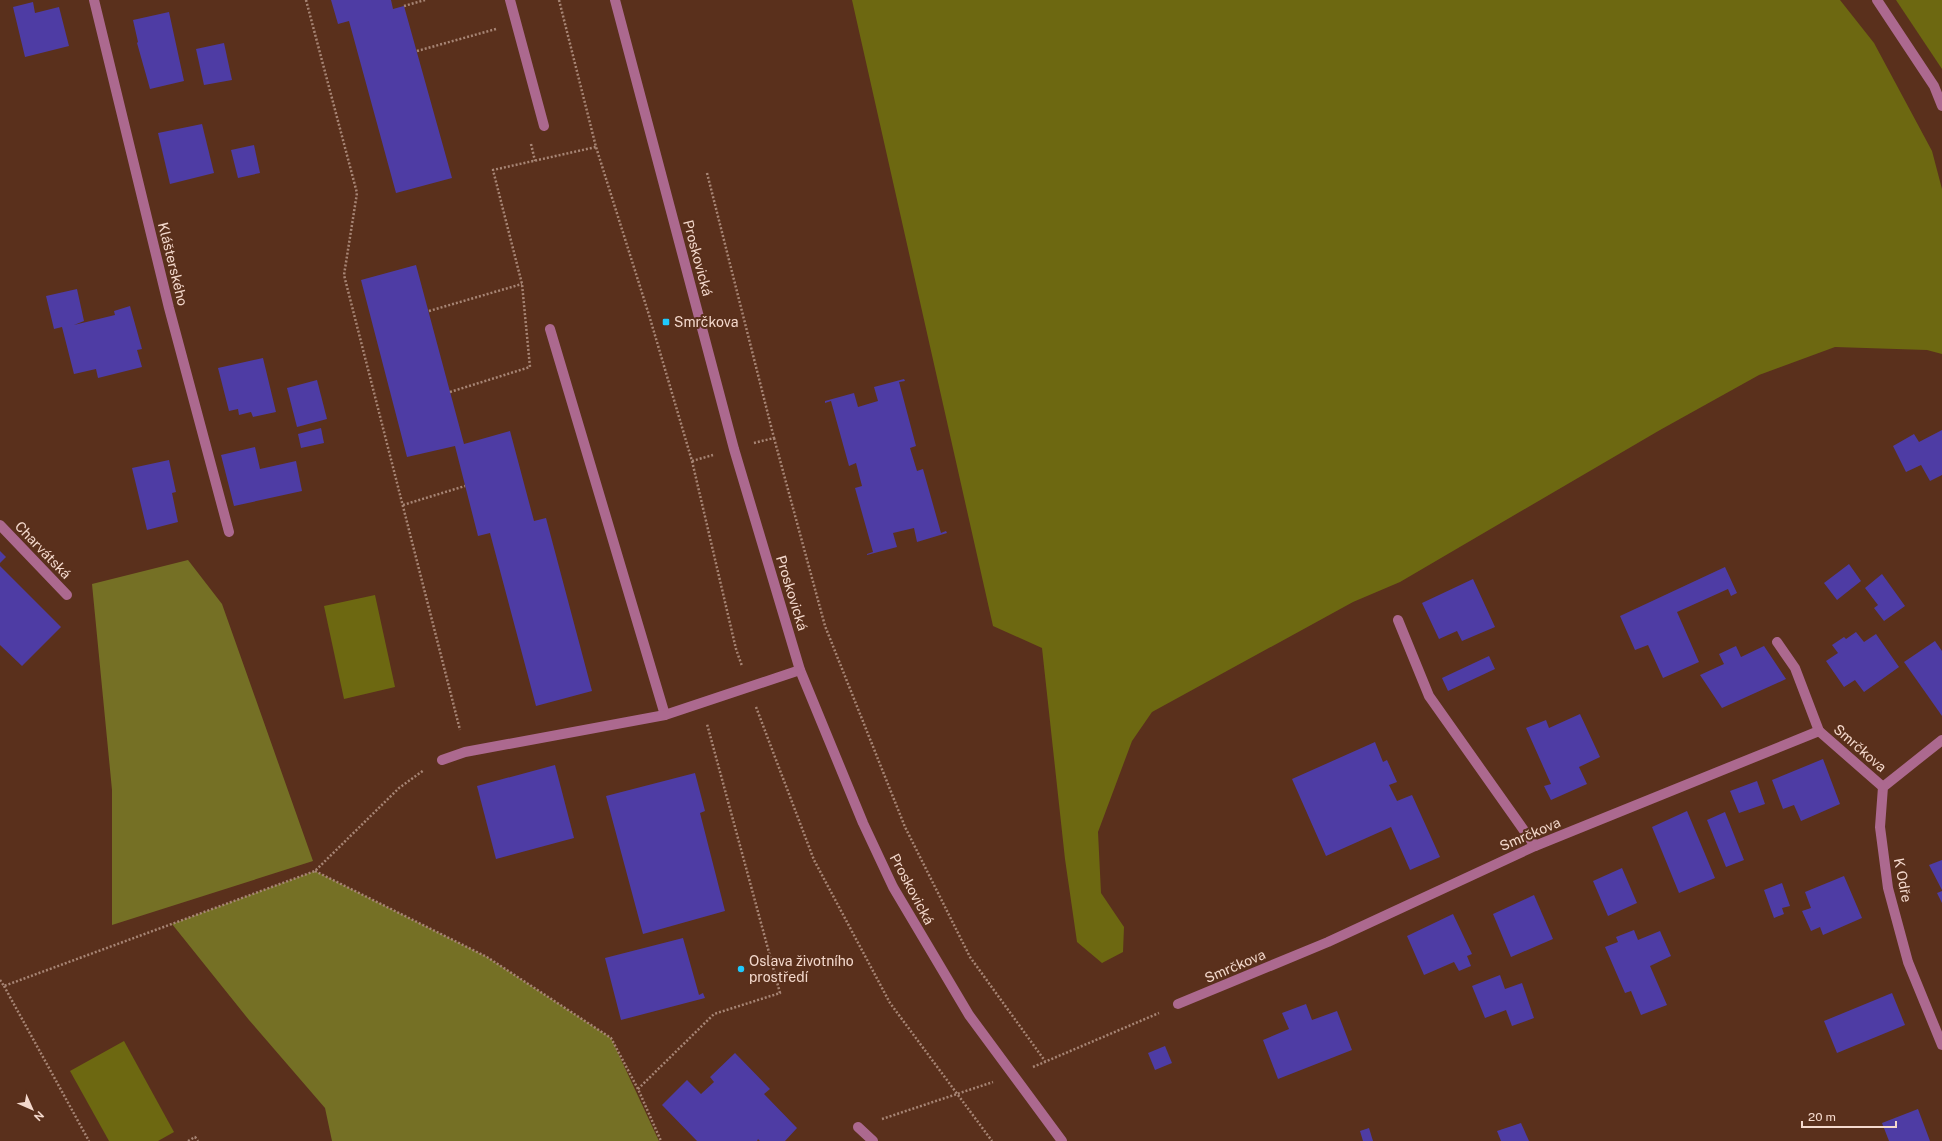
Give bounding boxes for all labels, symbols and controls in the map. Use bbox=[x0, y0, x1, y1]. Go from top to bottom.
street label: Proskovická bbox=[680, 218, 716, 298]
street label: Klášterského bbox=[155, 221, 191, 307]
place label: Smrčkova bbox=[674, 314, 738, 330]
marker: Smrčkova bbox=[661, 317, 671, 327]
street label: Charvátská bbox=[12, 518, 74, 582]
street label: Proskovická bbox=[773, 553, 811, 633]
street label: Smrčkova bbox=[1830, 721, 1890, 775]
street label: Smrčkova bbox=[1497, 814, 1563, 854]
street label: Proskovická bbox=[887, 851, 937, 927]
street label: K Odře bbox=[1891, 856, 1915, 904]
street label: Smrčkova bbox=[1202, 946, 1268, 986]
place label: Oslava životního prostředí bbox=[749, 953, 854, 985]
marker: Oslava životního prostředí bbox=[736, 964, 746, 974]
north arrow bbox=[12, 1089, 52, 1129]
scale bar bbox=[1802, 1103, 1896, 1129]
text: N bbox=[32, 1109, 46, 1123]
text: 20 m bbox=[1808, 1110, 1836, 1124]

